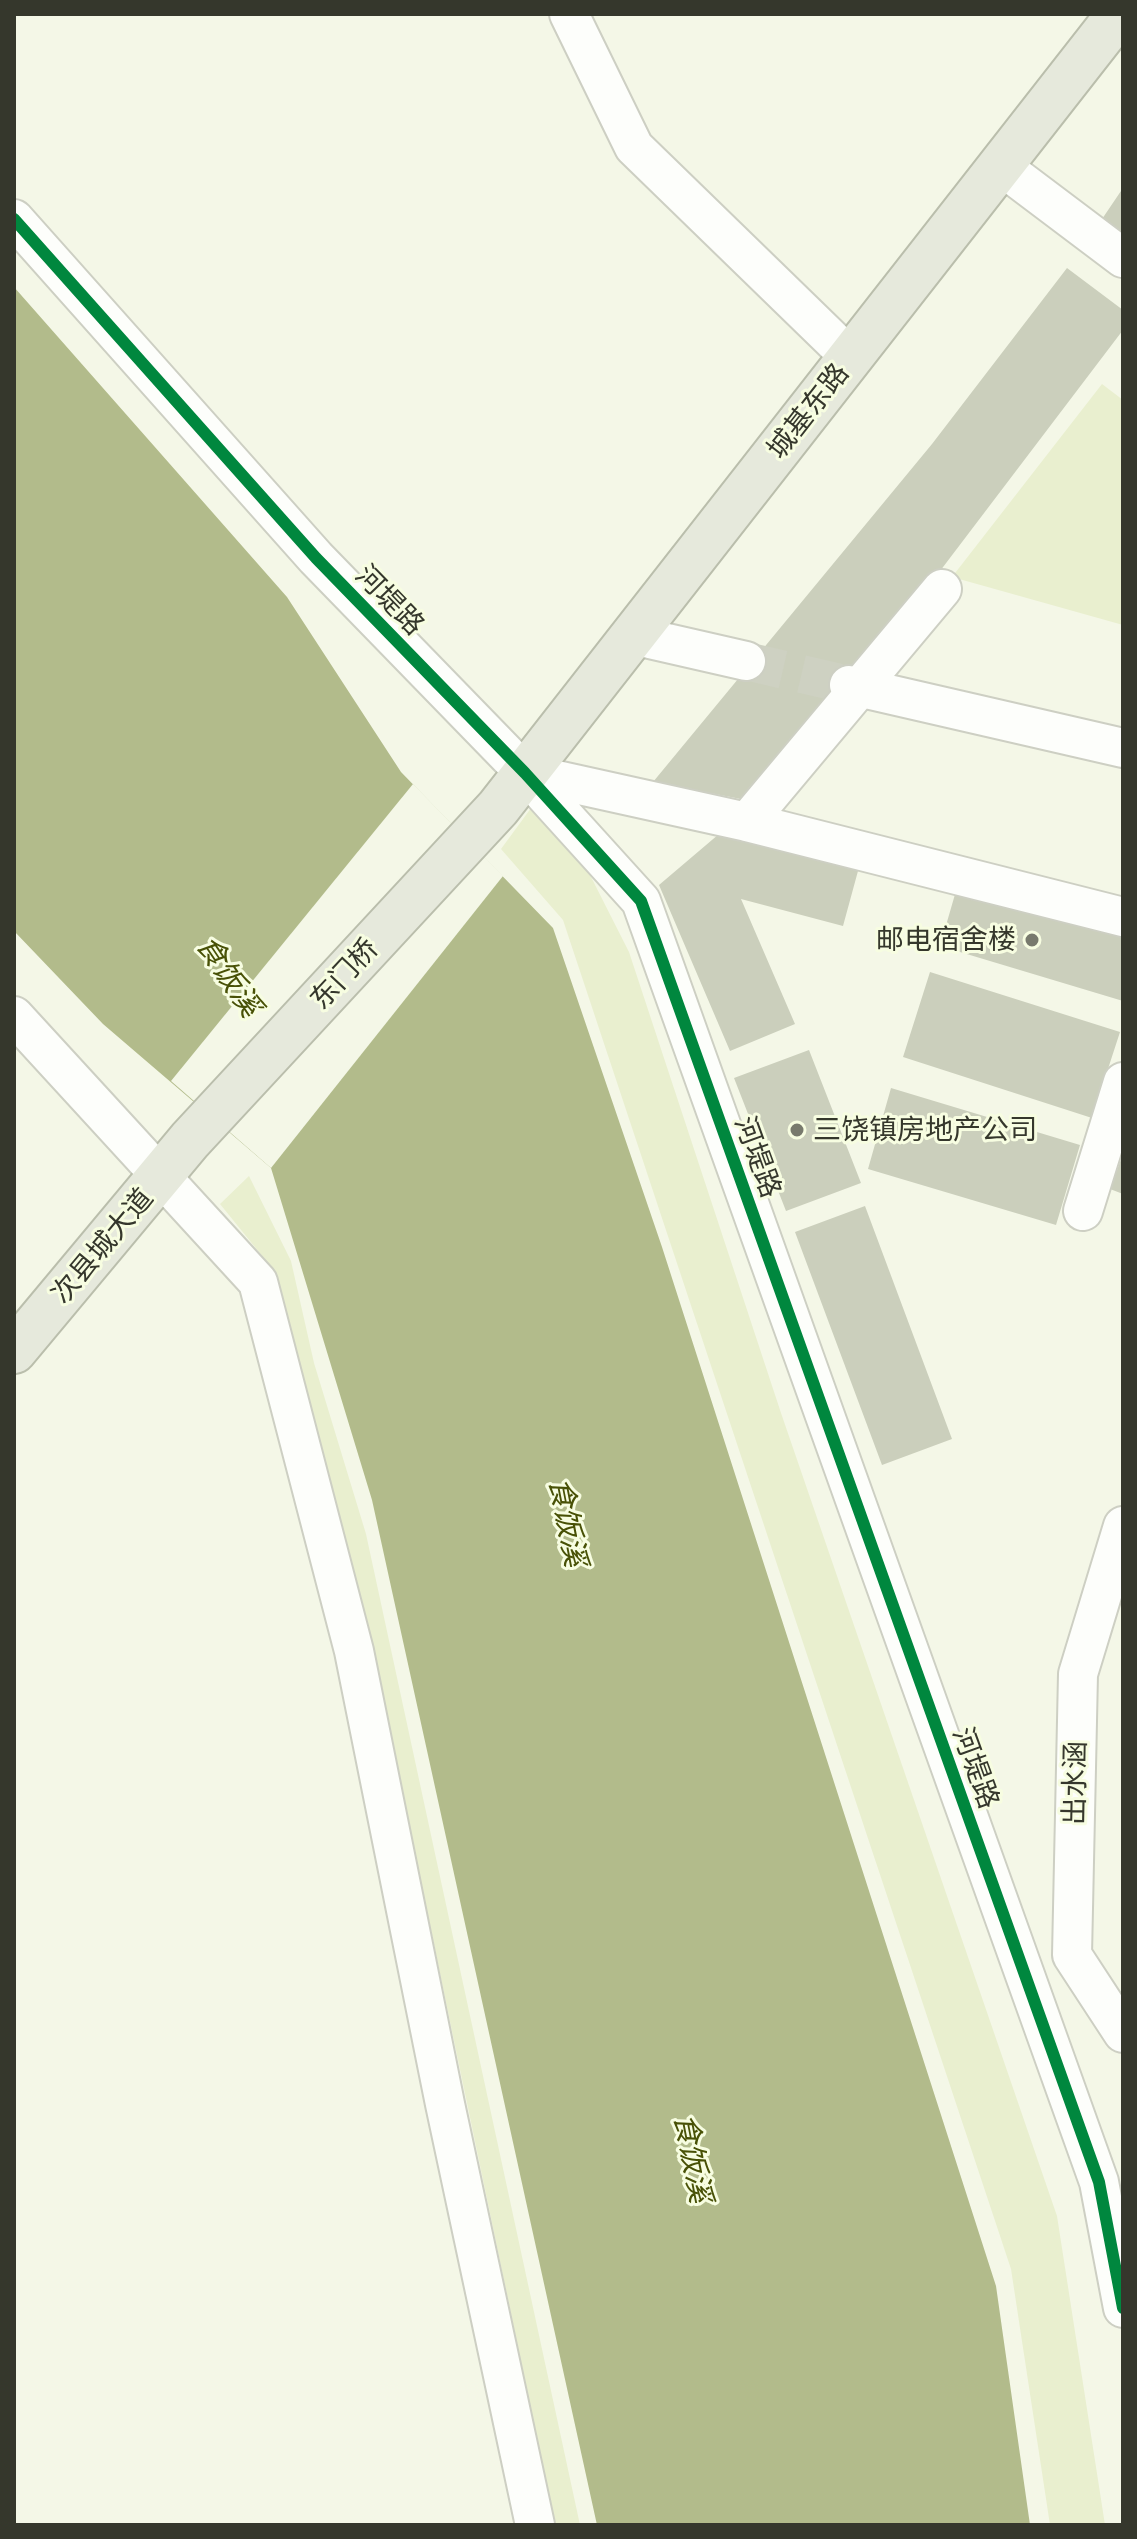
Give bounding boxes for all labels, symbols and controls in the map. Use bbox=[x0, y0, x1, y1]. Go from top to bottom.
street label: 城基东路 bbox=[760, 357, 856, 465]
street label: 河堤路 bbox=[349, 558, 431, 642]
place label: 邮电宿舍楼 bbox=[876, 923, 1016, 957]
water label: 食饭溪 bbox=[189, 929, 269, 1023]
marker: 邮电宿舍楼 bbox=[1023, 931, 1041, 949]
street label: 东门桥 bbox=[303, 932, 385, 1016]
street label: 河堤路 bbox=[728, 1112, 788, 1202]
place label: 三饶镇房地产公司 bbox=[813, 1113, 1037, 1147]
marker: 三饶镇房地产公司 bbox=[788, 1121, 806, 1139]
street label: 次县城大道 bbox=[44, 1182, 160, 1310]
water label: 食饭溪 bbox=[542, 1474, 594, 1570]
street label: 河堤路 bbox=[946, 1723, 1006, 1813]
street label: 出水涵 bbox=[1057, 1741, 1093, 1825]
water label: 食饭溪 bbox=[667, 2110, 719, 2206]

